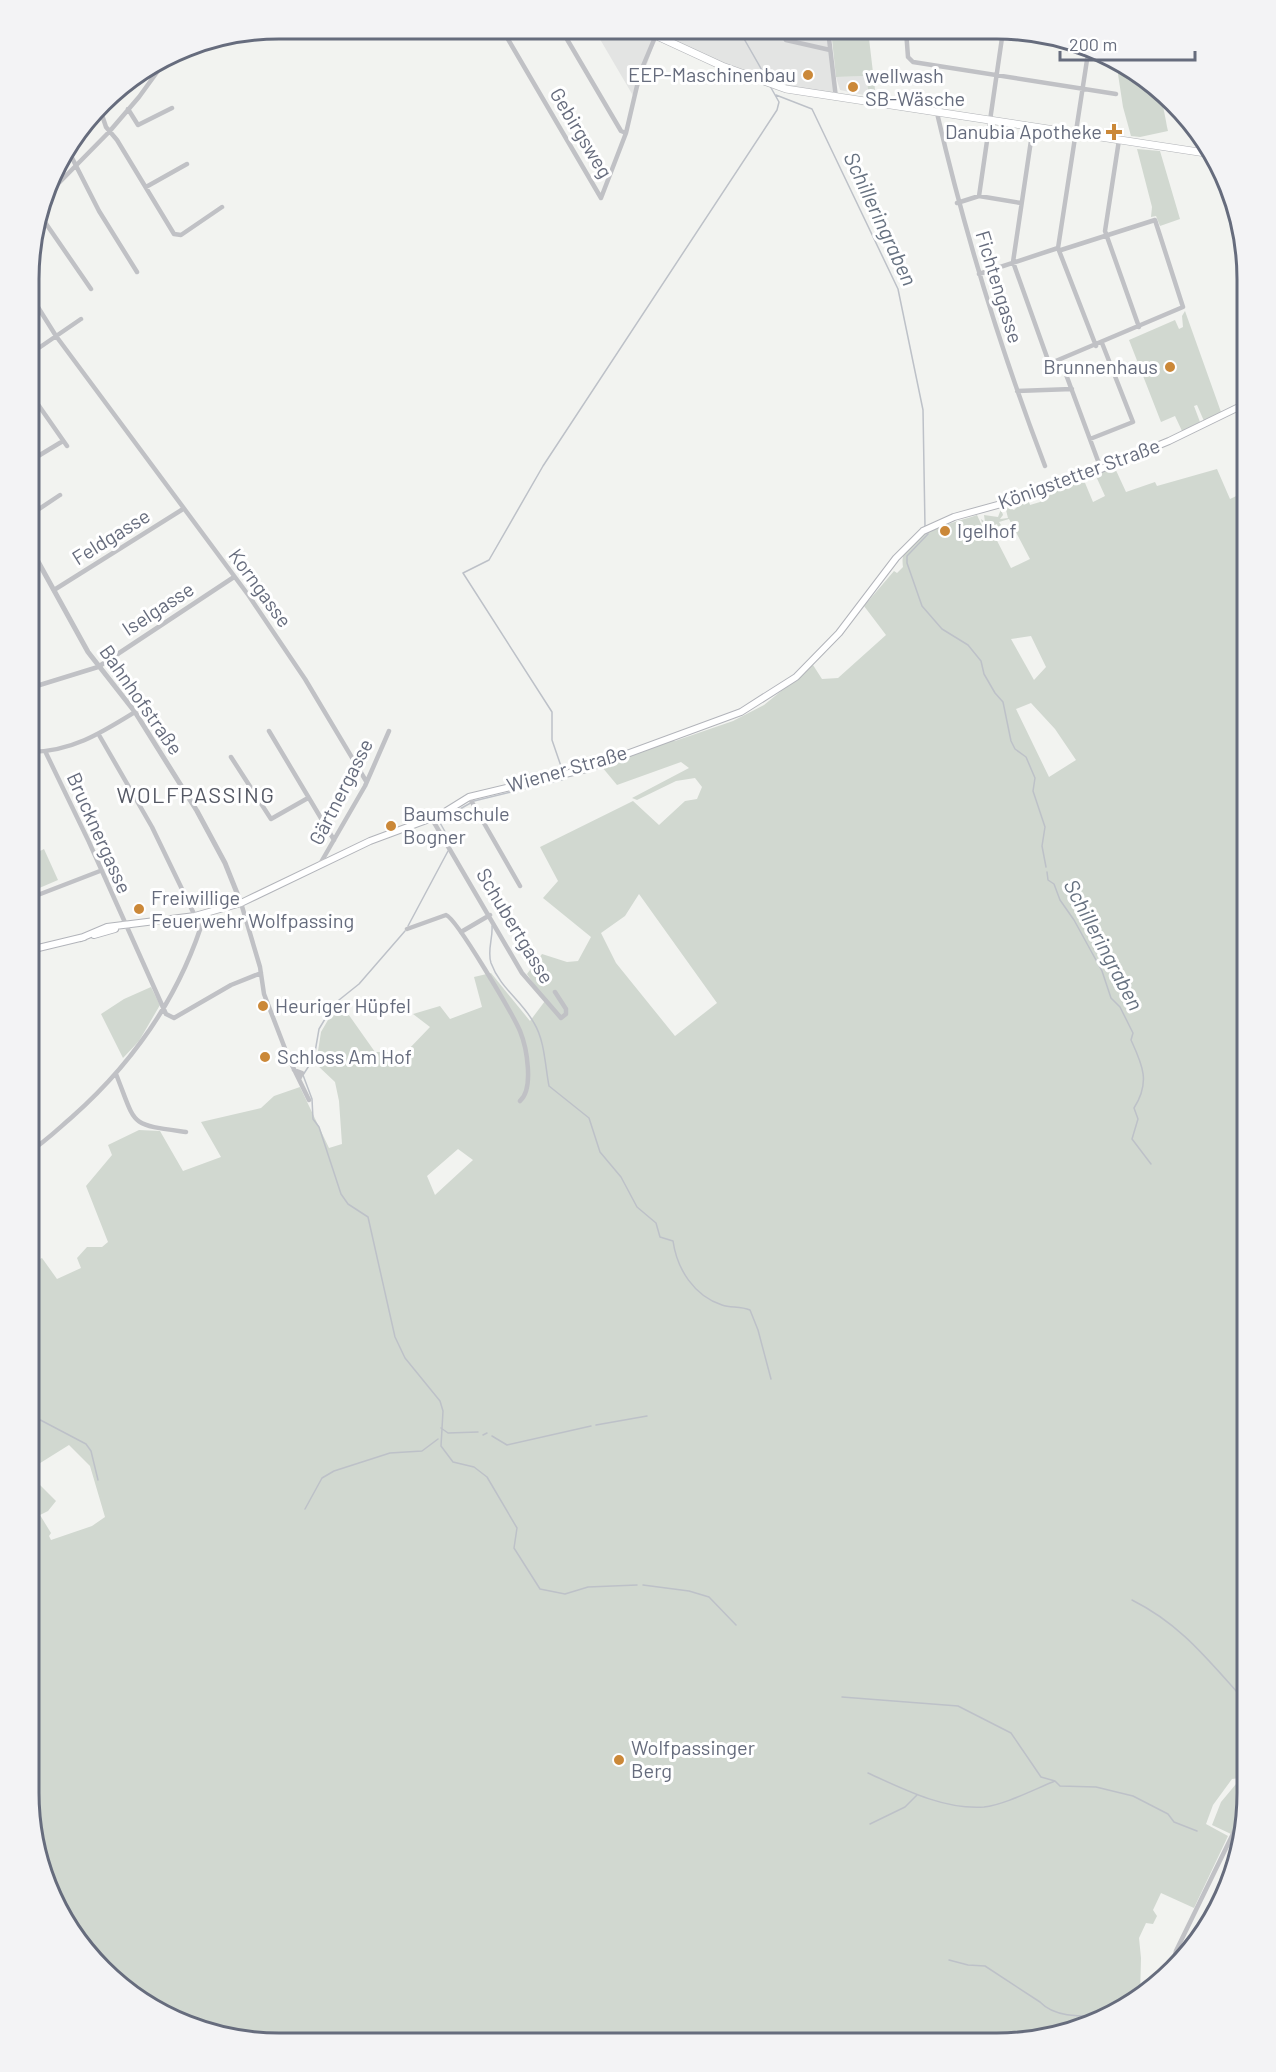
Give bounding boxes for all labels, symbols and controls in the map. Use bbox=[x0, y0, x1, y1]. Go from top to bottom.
scale bar bbox=[1060, 24, 1195, 62]
text: 200 m bbox=[1069, 33, 1117, 55]
place label: EEP-Maschinenbau bbox=[628, 62, 796, 86]
place label: wellwash SB-Wäsche bbox=[865, 63, 965, 110]
marker: EEP-Maschinenbau bbox=[801, 68, 815, 82]
marker: wellwash SB-Wäsche bbox=[846, 80, 860, 94]
street label: Gebirgsweg bbox=[546, 83, 618, 182]
place label: Danubia Apotheke bbox=[945, 119, 1102, 143]
marker: Danubia Apotheke bbox=[1107, 125, 1121, 139]
water label: Schilleringraben bbox=[839, 148, 923, 289]
street label: Fichtengasse bbox=[971, 227, 1028, 346]
place label: Brunnenhaus bbox=[1043, 354, 1158, 378]
marker: Brunnenhaus bbox=[1163, 360, 1177, 374]
street label: Königstetter Straße bbox=[994, 433, 1163, 514]
street label: Feldgasse bbox=[67, 503, 154, 569]
place label: Igelhof bbox=[957, 518, 1017, 542]
marker: Igelhof bbox=[938, 524, 952, 538]
street label: Korngasse bbox=[224, 543, 297, 631]
street label: Iselgasse bbox=[117, 576, 198, 640]
street label: Bahnhofstraße bbox=[95, 640, 189, 759]
street label: Gärtnergasse bbox=[303, 734, 377, 849]
street label: Wiener Straße bbox=[504, 739, 630, 797]
street label: Brucknergasse bbox=[63, 768, 137, 897]
district label: WOLFPASSING bbox=[117, 781, 275, 807]
place label: Baumschule Bogner bbox=[403, 801, 510, 848]
marker: Baumschule Bogner bbox=[384, 819, 398, 833]
street label: Schubertgasse bbox=[472, 863, 560, 987]
water label: Schilleringraben bbox=[1059, 875, 1149, 1014]
place label: Freiwillige Feuerwehr Wolfpassing bbox=[151, 885, 354, 932]
marker: Freiwillige Feuerwehr Wolfpassing bbox=[132, 902, 146, 916]
place label: Heuriger Hüpfel bbox=[275, 993, 411, 1017]
marker: Heuriger Hüpfel bbox=[256, 999, 270, 1013]
place label: Schloss Am Hof bbox=[277, 1044, 412, 1068]
marker: Schloss Am Hof bbox=[258, 1050, 272, 1064]
place label: Wolfpassinger Berg bbox=[631, 1735, 755, 1782]
marker: Wolfpassinger Berg bbox=[612, 1753, 626, 1767]

